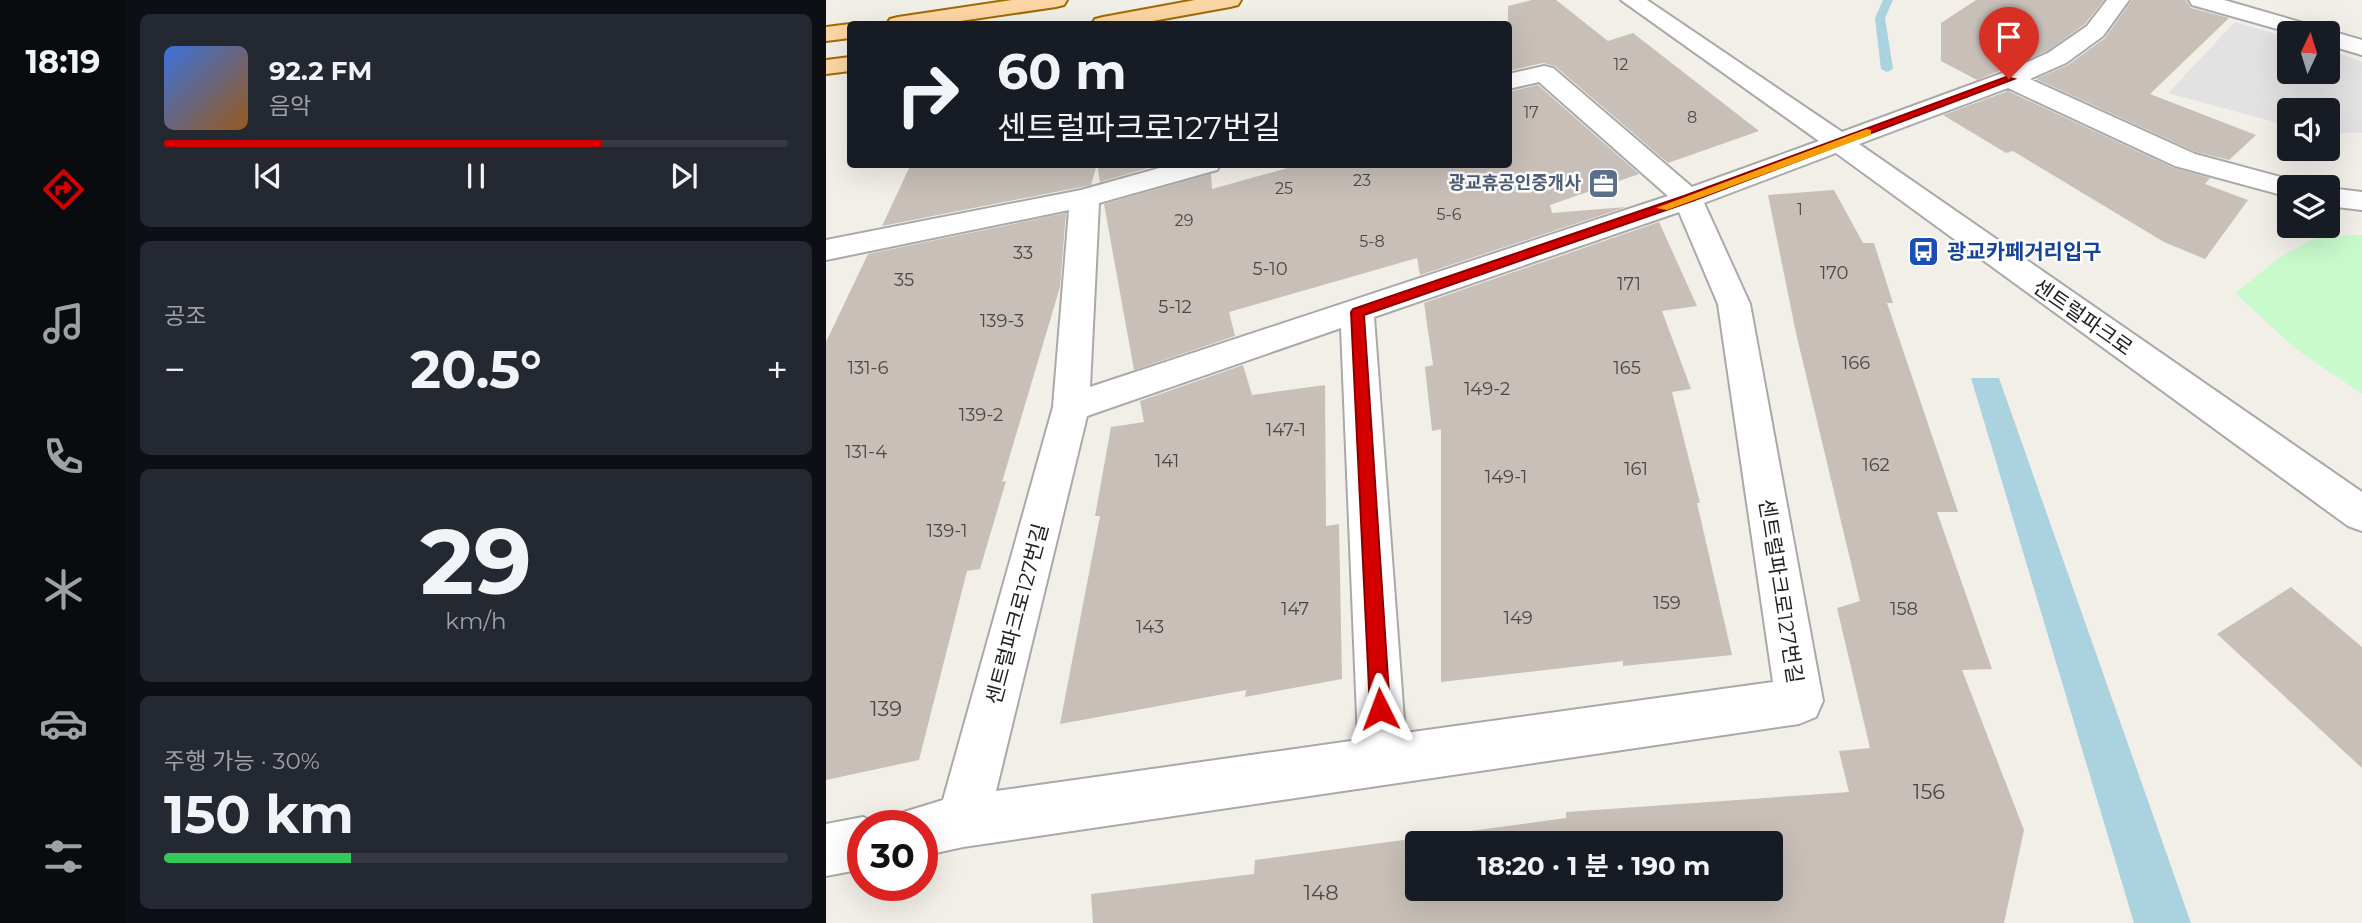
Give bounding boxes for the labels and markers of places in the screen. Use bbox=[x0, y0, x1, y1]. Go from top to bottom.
pin bbox=[1979, 7, 2039, 79]
office icon: 광교휴공인중개사 bbox=[1587, 166, 1621, 200]
place label: 광교휴공인중개사 bbox=[1449, 172, 1581, 194]
bus stop icon: 광교카페거리입구 bbox=[1907, 234, 1941, 268]
place label: 광교카페거리입구 bbox=[1947, 239, 2102, 264]

